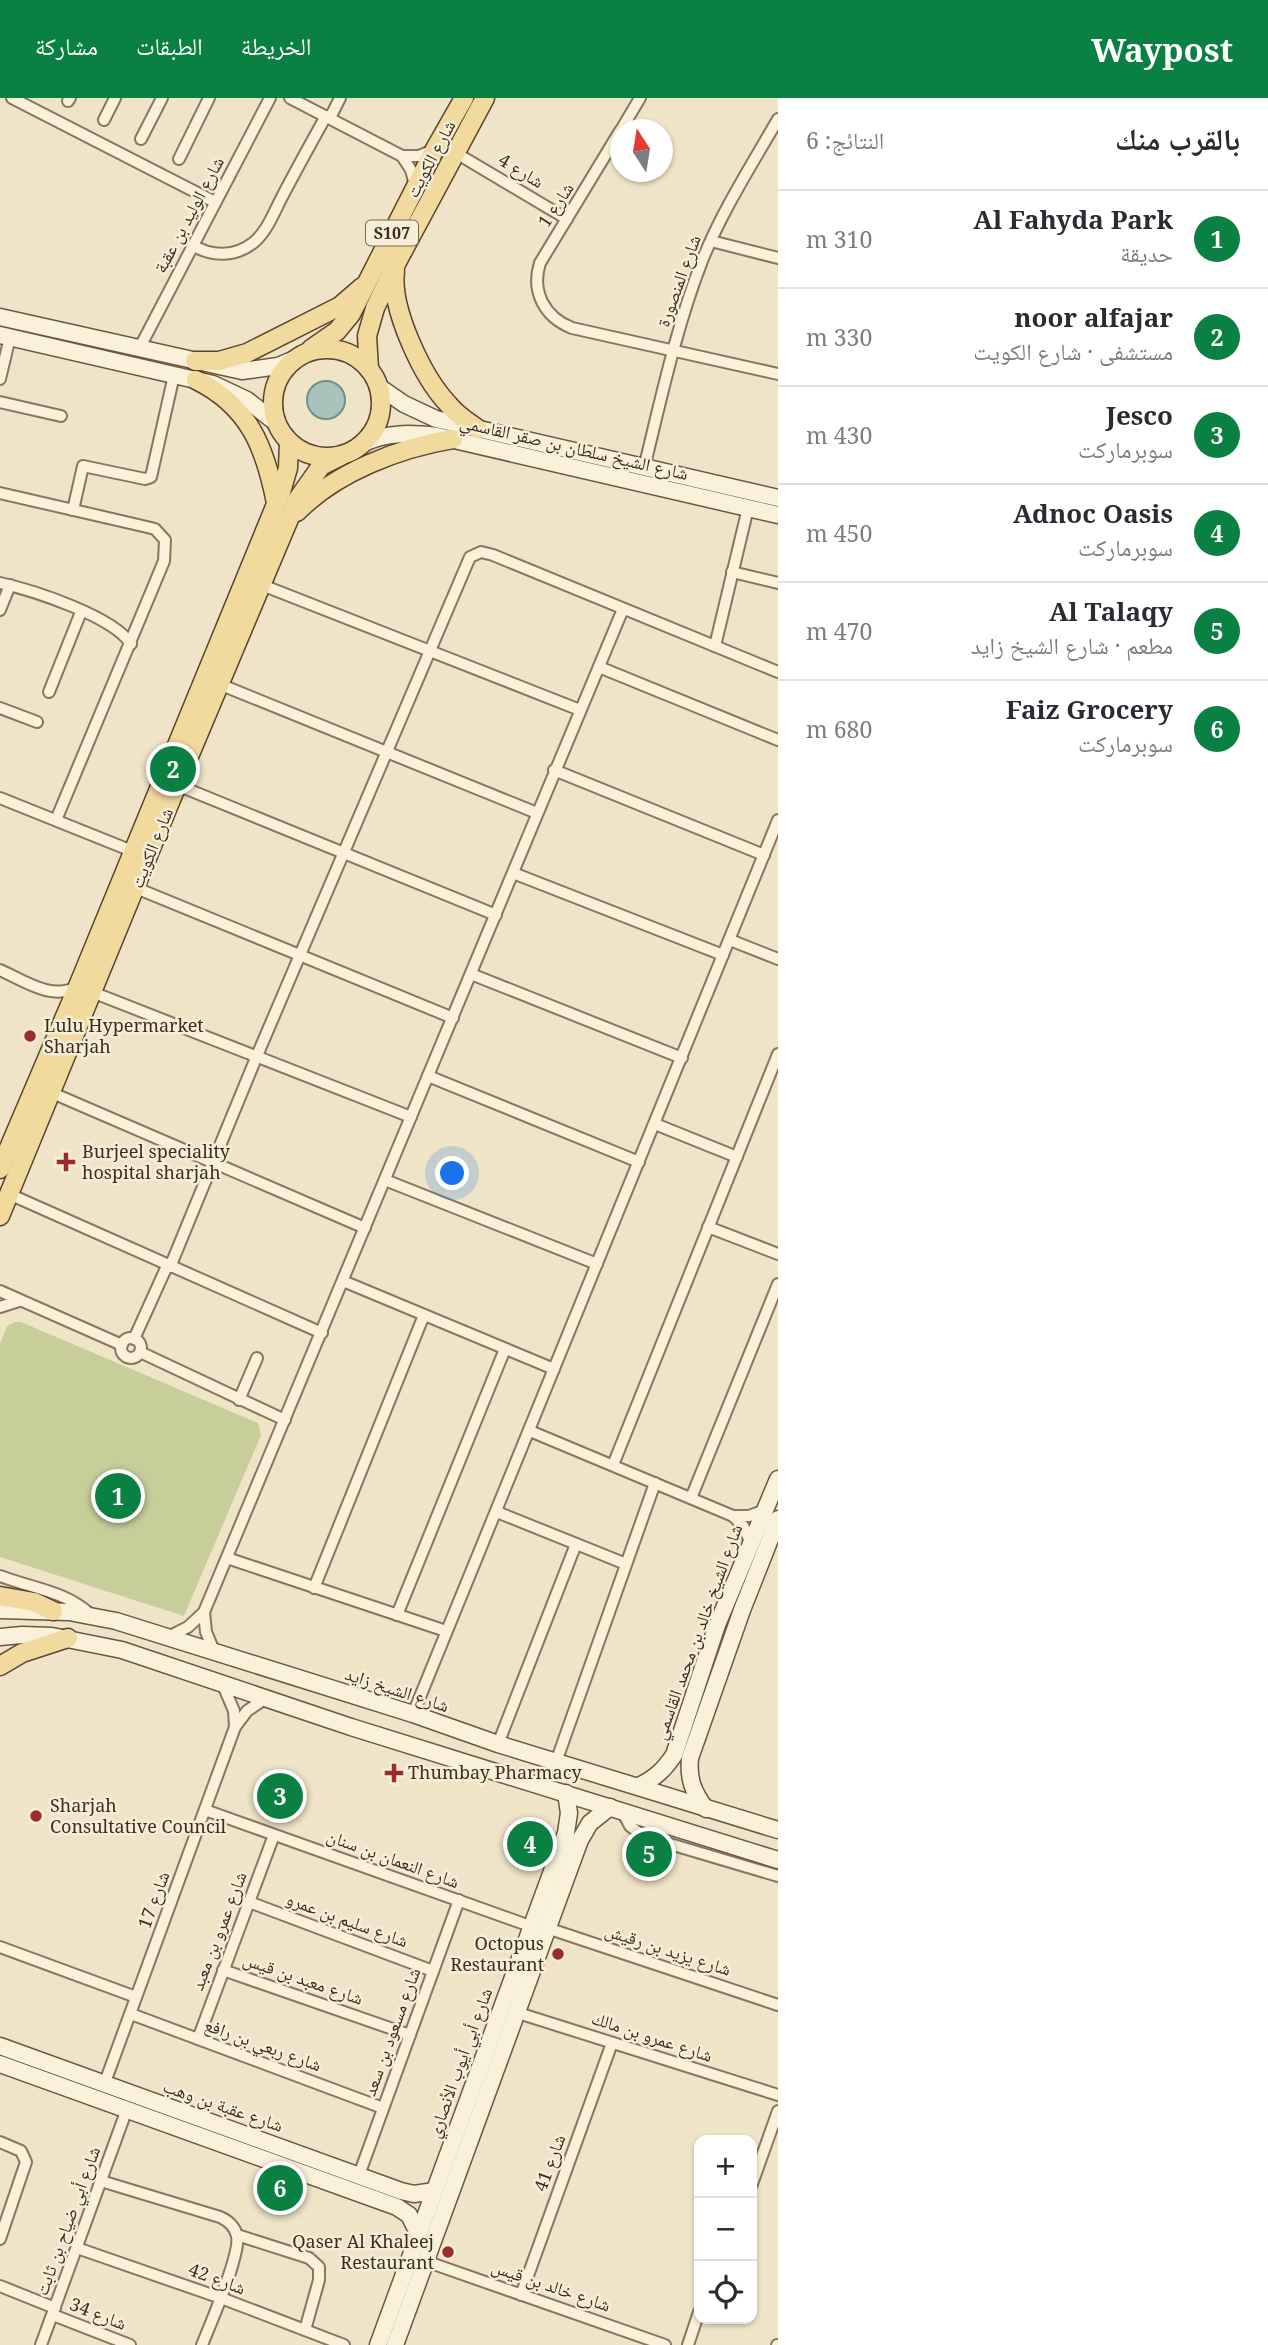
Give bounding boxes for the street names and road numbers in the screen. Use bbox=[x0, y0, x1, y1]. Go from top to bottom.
street label: شارع الكويت bbox=[400, 116, 461, 202]
street label: شارع 4 bbox=[494, 147, 549, 193]
street label: شارع الوليد بن عقبة bbox=[147, 152, 229, 277]
street label: شارع 1 bbox=[532, 177, 579, 232]
road number: S107 bbox=[366, 220, 418, 246]
street label: شارع المنصورة bbox=[650, 231, 706, 330]
street label: شارع الشيخ سلطان بن صقر القاسمي bbox=[457, 409, 691, 489]
street label: شارع الكويت bbox=[124, 804, 178, 891]
street label: شارع الشيخ خالد بن محمد القاسمي bbox=[647, 1521, 751, 1744]
street label: شارع الشيخ زايد bbox=[342, 1661, 452, 1718]
street label: شارع النعمان بن سنان bbox=[324, 1823, 463, 1893]
street label: شارع 17 bbox=[132, 1868, 174, 1931]
street label: شارع عمرو بن معبد bbox=[184, 1868, 252, 1993]
street label: شارع سليم بن عمرو bbox=[283, 1886, 412, 1953]
street label: شارع يزيد بن رقيش bbox=[602, 1917, 734, 1981]
street label: شارع معبد بن قيس bbox=[240, 1946, 367, 2010]
street label: شارع مسعود بن سعد bbox=[357, 1964, 425, 2099]
street label: شارع أبي أيوب الأنصاري bbox=[421, 1984, 501, 2142]
street label: شارع عمرو بن مالك bbox=[589, 2005, 716, 2067]
street label: شارع ربعي بن رافع bbox=[200, 2012, 325, 2080]
street label: شارع عقبة بن وهب bbox=[160, 2073, 287, 2137]
street label: شارع 41 bbox=[528, 2131, 570, 2194]
street label: شارع أبي ضياح بن ثابت bbox=[29, 2143, 109, 2300]
street label: شارع خالد بن قيس bbox=[489, 2253, 614, 2317]
street label: شارع 42 bbox=[186, 2257, 249, 2299]
street label: شارع 34 bbox=[67, 2291, 130, 2335]

